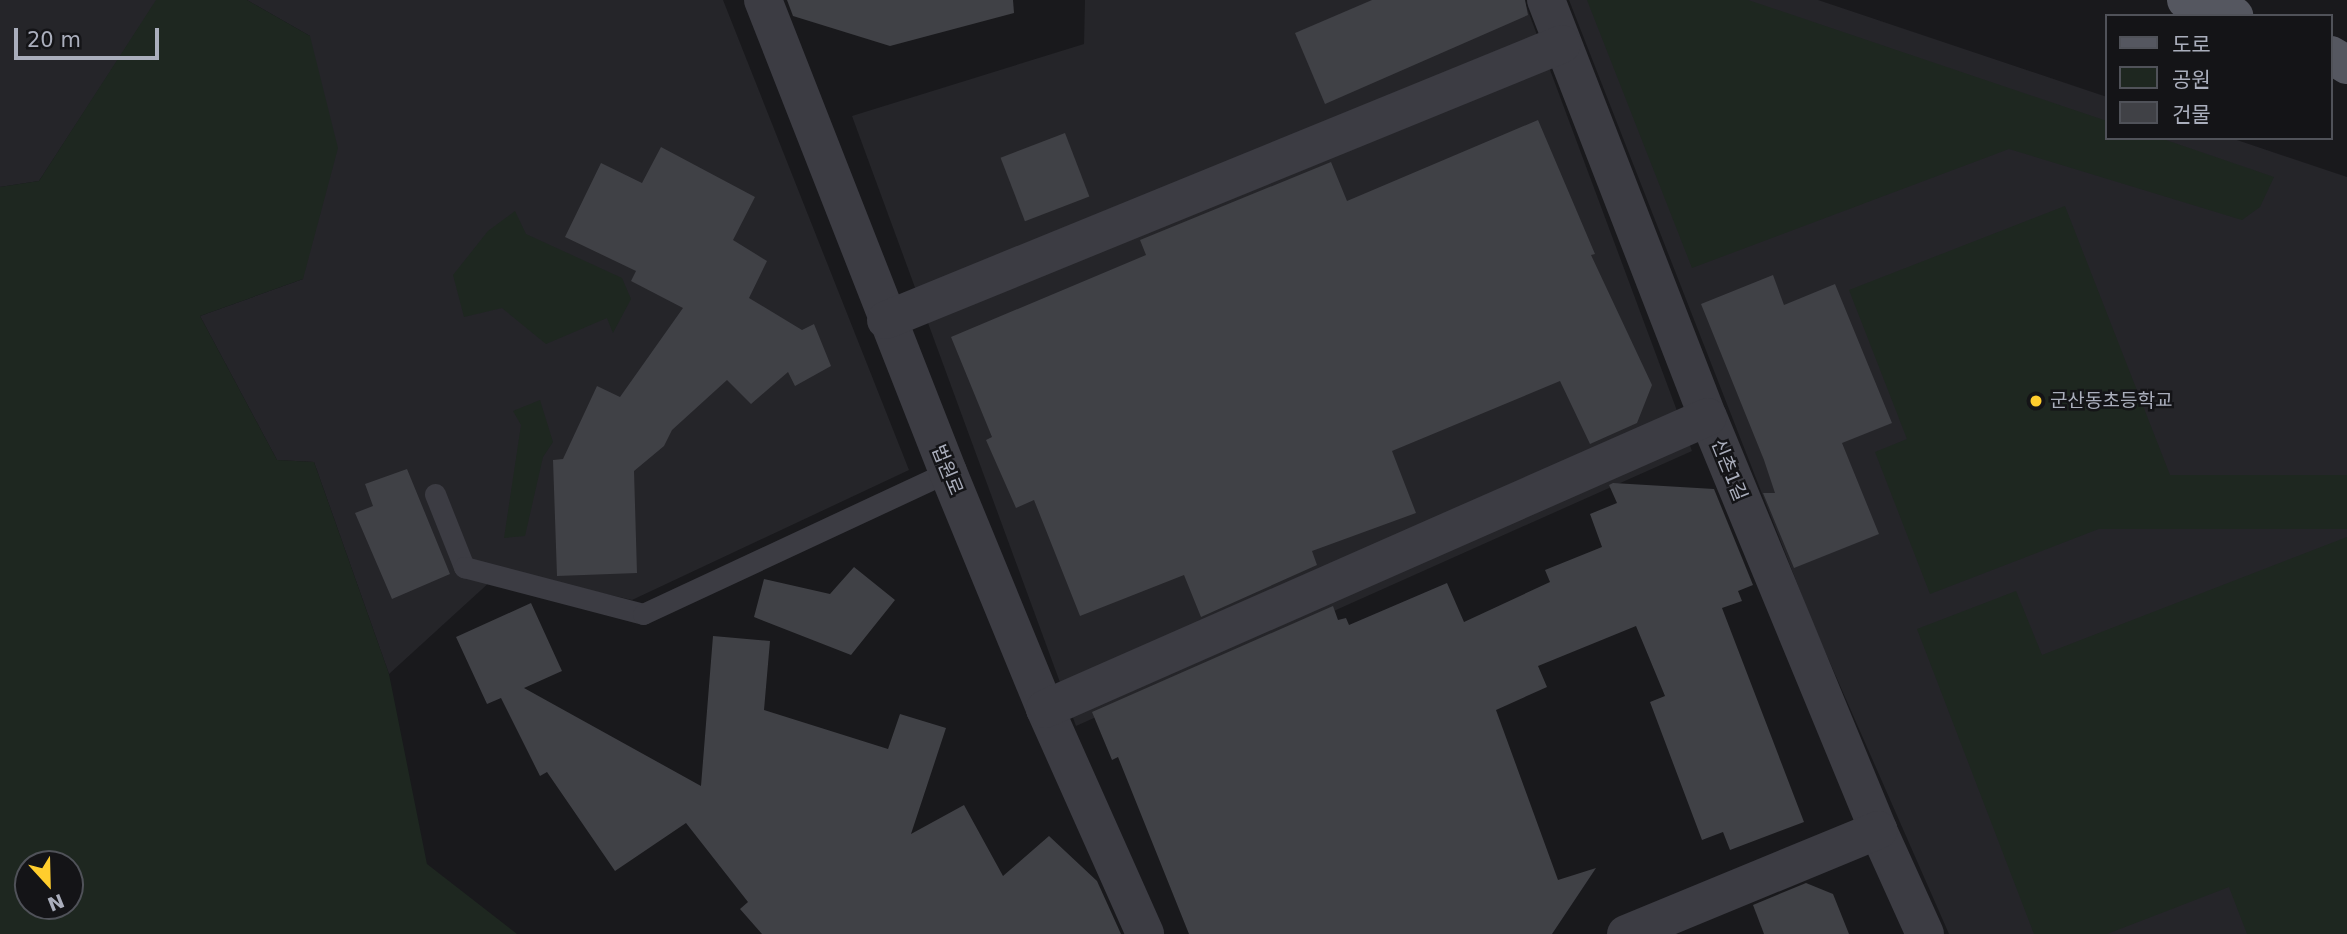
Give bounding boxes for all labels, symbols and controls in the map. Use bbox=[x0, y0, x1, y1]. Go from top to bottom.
scale bar bbox=[18, 14, 163, 58]
legend bbox=[2106, 14, 2333, 140]
text: 20 m bbox=[27, 28, 81, 52]
text: 도로 bbox=[2172, 33, 2211, 57]
text: 공원 bbox=[2172, 68, 2211, 92]
text: 건물 bbox=[2172, 103, 2211, 127]
place label: 군산동초등학교 bbox=[2050, 390, 2172, 412]
marker: 군산동초등학교 bbox=[2028, 393, 2044, 409]
street label: 신촌1길 bbox=[1706, 436, 1752, 504]
street label: 법원로 bbox=[927, 441, 967, 499]
north arrow bbox=[14, 850, 84, 920]
text: N bbox=[45, 889, 68, 916]

